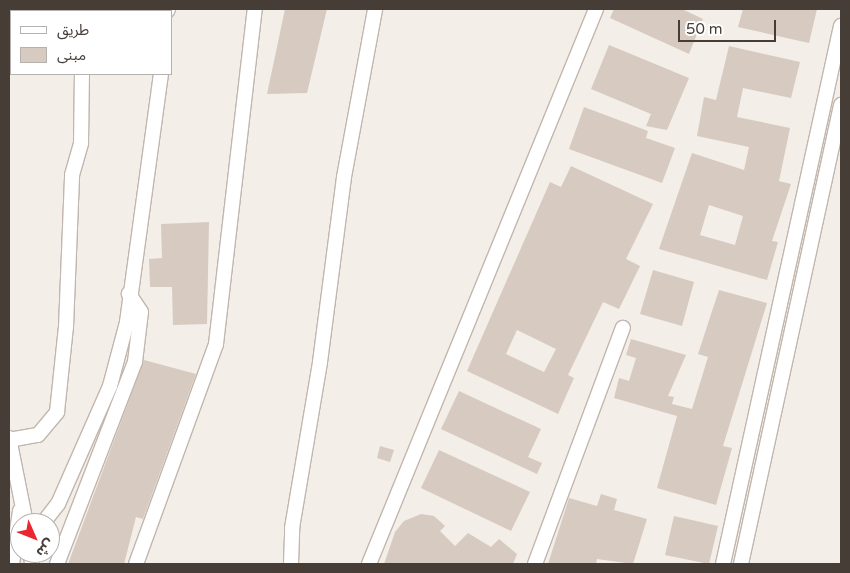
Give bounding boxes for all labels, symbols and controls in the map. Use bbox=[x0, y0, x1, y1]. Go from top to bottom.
legend bbox=[10, 10, 172, 75]
scale bar bbox=[680, 10, 778, 42]
text: 50 m bbox=[686, 20, 723, 38]
text: طريق bbox=[57, 21, 89, 39]
text: مبنى bbox=[57, 46, 86, 64]
north arrow bbox=[10, 513, 60, 563]
text: ش bbox=[33, 535, 58, 561]

